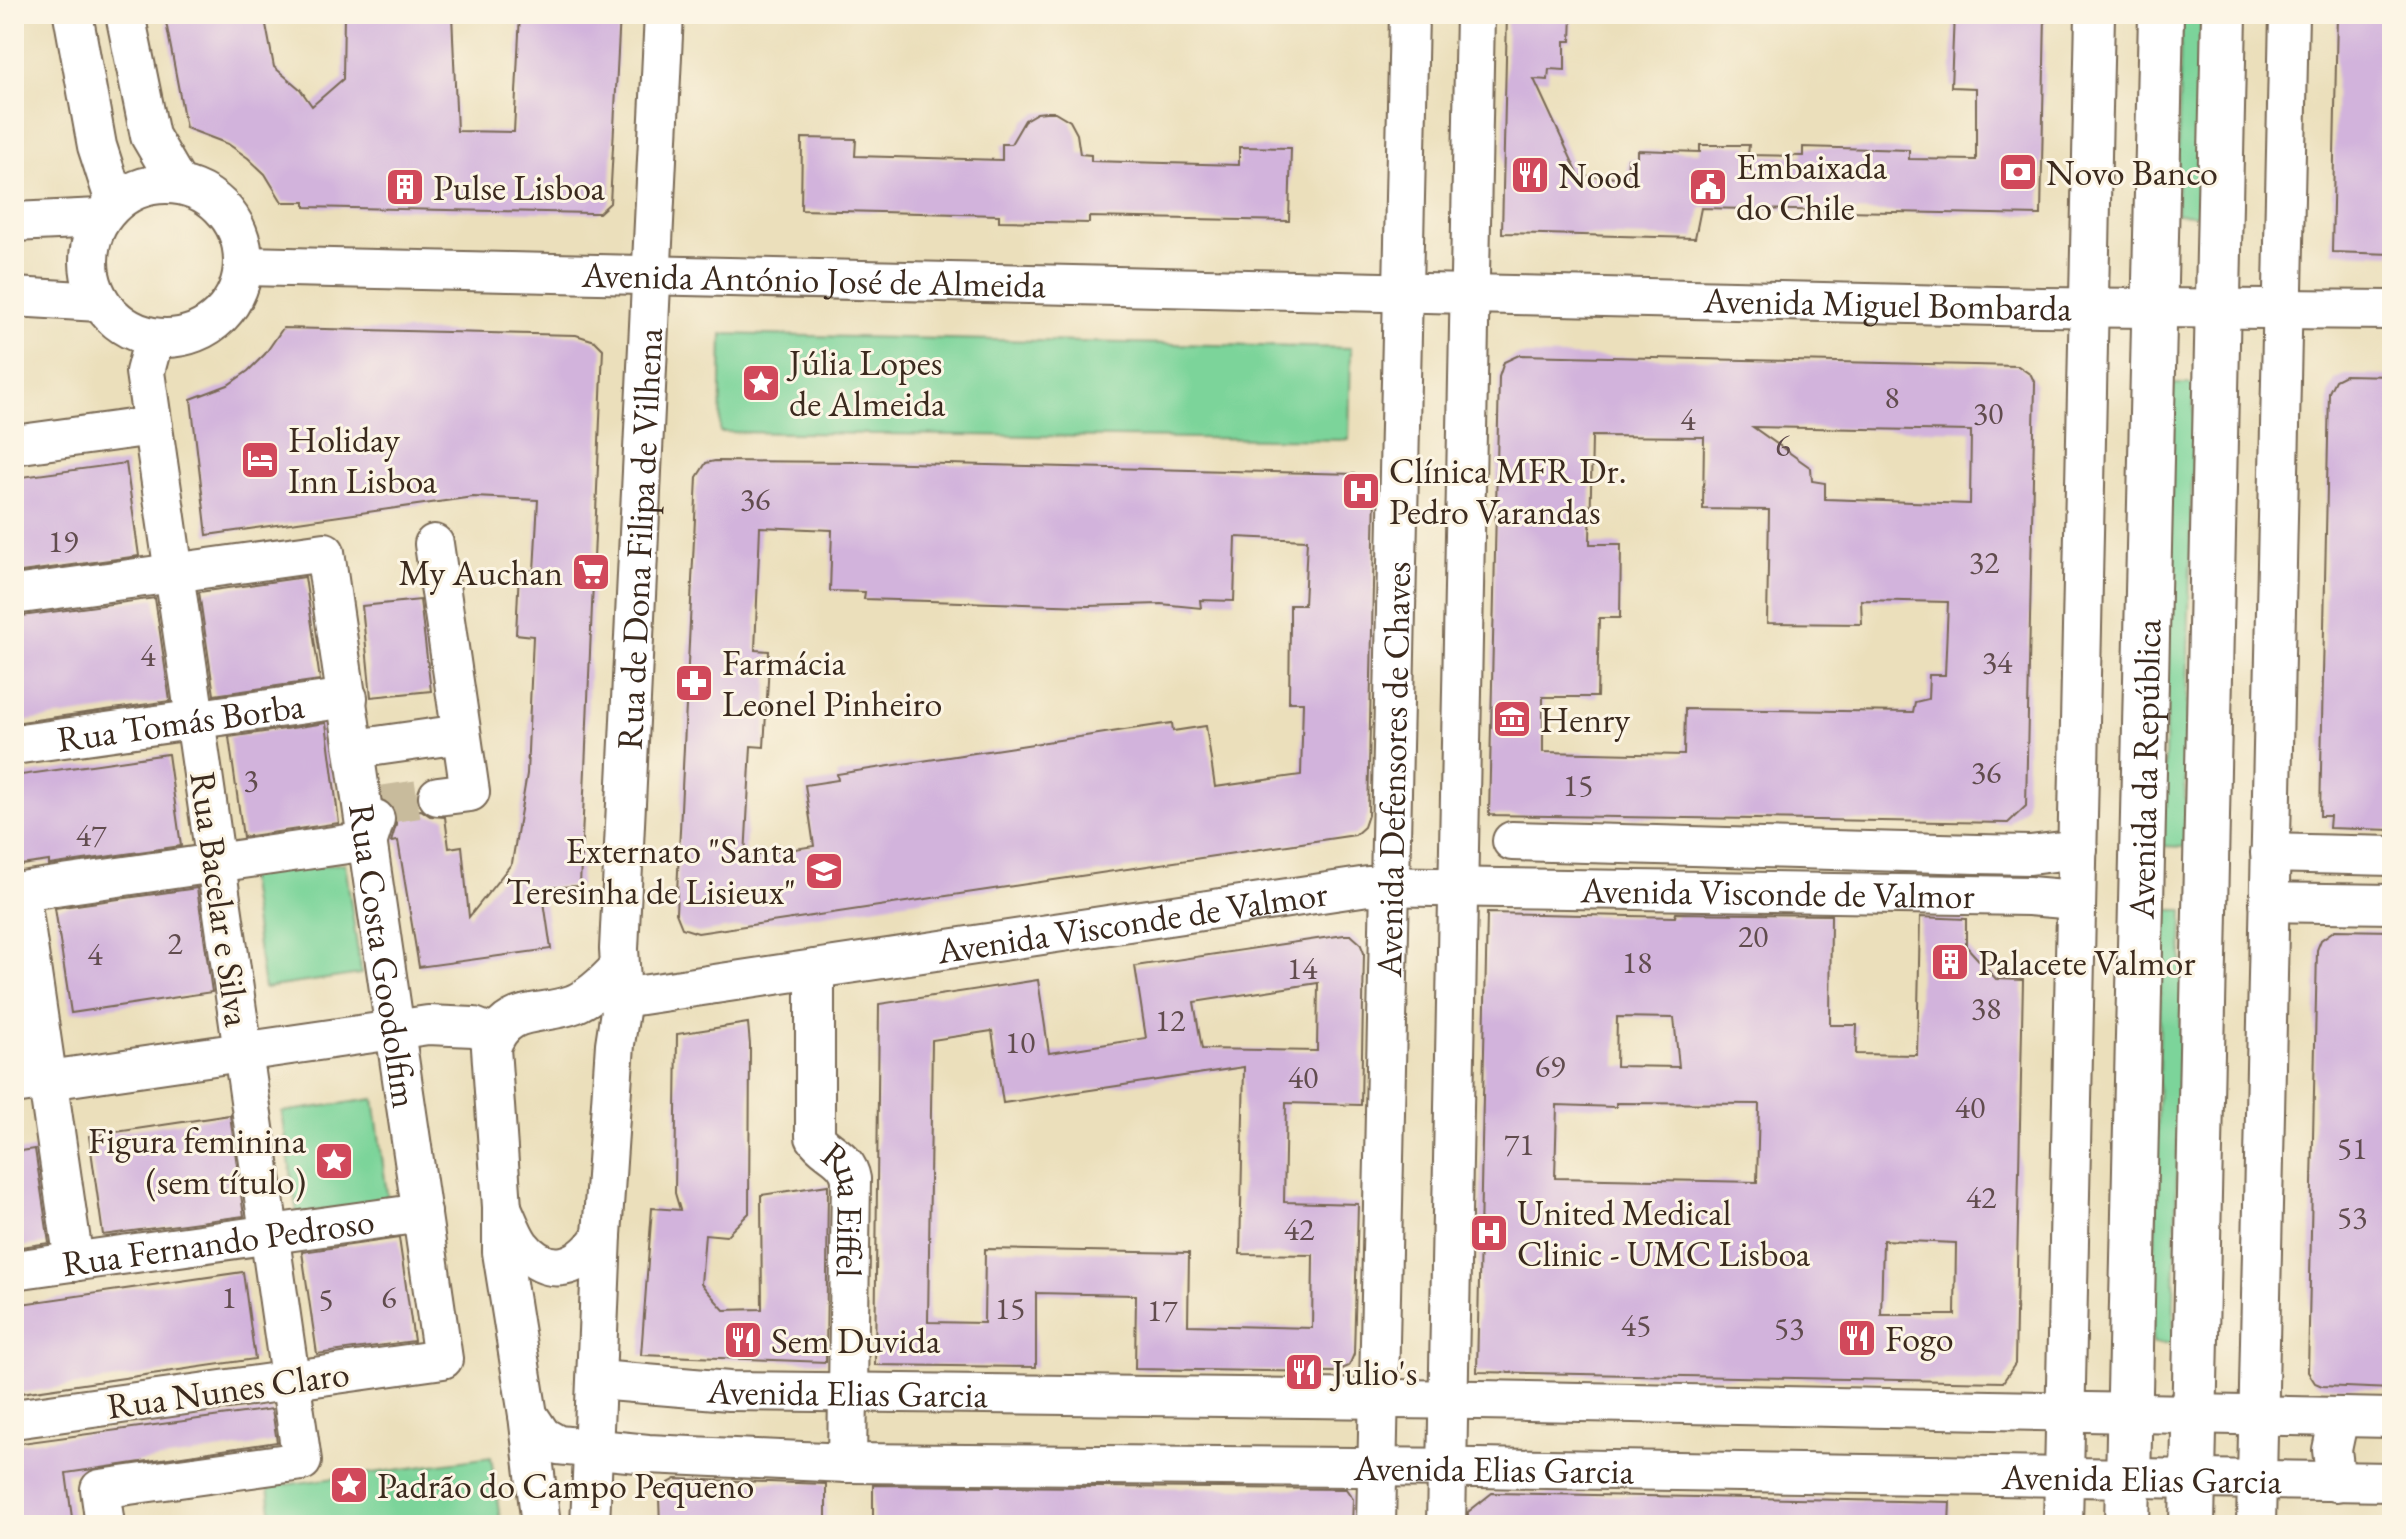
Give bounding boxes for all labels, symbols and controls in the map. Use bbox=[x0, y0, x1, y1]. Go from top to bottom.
place label: Embaixada do Chile bbox=[1736, 143, 1888, 231]
place label: Novo Banco bbox=[2046, 149, 2218, 196]
bank icon: Novo Banco bbox=[1997, 151, 2039, 193]
place label: Nood bbox=[1558, 152, 1641, 199]
restaurant icon: Nood bbox=[1509, 154, 1551, 196]
place label: Pulse Lisboa bbox=[433, 164, 605, 211]
building icon: Pulse Lisboa bbox=[384, 166, 426, 208]
public building icon: Embaixada do Chile bbox=[1687, 166, 1729, 208]
street label: Avenida António José de Almeida bbox=[580, 251, 1047, 308]
street label: Avenida Miguel Bombarda bbox=[1702, 276, 2073, 331]
street label: Rua de Dona Filipa de Vilhena bbox=[606, 326, 673, 751]
place label: Júlia Lopes de Almeida bbox=[786, 339, 946, 427]
place icon: Júlia Lopes de Almeida bbox=[740, 362, 782, 404]
house number: 8 bbox=[1884, 376, 1900, 418]
house number: 30 bbox=[1973, 392, 2003, 434]
house number: 4 bbox=[1680, 398, 1696, 440]
place label: Holiday Inn Lisboa bbox=[288, 416, 438, 504]
house number: 6 bbox=[1775, 424, 1791, 466]
hotel icon: Holiday Inn Lisboa bbox=[239, 439, 281, 481]
place label: Clínica MFR Dr. Pedro Varandas bbox=[1389, 447, 1627, 535]
hospital icon: Clínica MFR Dr. Pedro Varandas bbox=[1340, 470, 1382, 512]
house number: 36 bbox=[740, 478, 770, 520]
house number: 19 bbox=[48, 520, 78, 562]
house number: 32 bbox=[1969, 541, 2000, 583]
place label: My Auchan bbox=[399, 549, 563, 596]
supermarket icon: My Auchan bbox=[570, 551, 612, 593]
street label: Avenida Defensores de Chaves bbox=[1365, 561, 1421, 979]
street label: Avenida da República bbox=[2118, 618, 2171, 921]
house number: 4 bbox=[140, 634, 156, 676]
place label: Farmácia Leonel Pinheiro bbox=[722, 639, 942, 727]
house number: 34 bbox=[1982, 641, 2013, 683]
pharmacy icon: Farmácia Leonel Pinheiro bbox=[673, 662, 715, 704]
street label: Rua Tomás Borba bbox=[54, 681, 308, 763]
place label: Henry bbox=[1540, 696, 1630, 743]
museum icon: Henry bbox=[1491, 698, 1533, 740]
house number: 36 bbox=[1971, 751, 2001, 793]
house number: 3 bbox=[243, 759, 259, 801]
house number: 15 bbox=[1563, 764, 1593, 806]
street label: Rua Bacelar e Silva bbox=[179, 769, 262, 1030]
street label: Rua Costa Goodolfim bbox=[338, 801, 429, 1111]
house number: 47 bbox=[76, 814, 107, 856]
place label: Externato "Santa Teresinha de Lisieux" bbox=[506, 827, 797, 915]
school or university icon: Externato "Santa Teresinha de Lisieux" bbox=[803, 850, 845, 892]
street label: Avenida Visconde de Valmor bbox=[1579, 866, 1975, 919]
street label: Avenida Visconde de Valmor bbox=[933, 869, 1331, 975]
house number: 20 bbox=[1738, 915, 1768, 957]
house number: 2 bbox=[167, 922, 183, 964]
house number: 4 bbox=[87, 933, 103, 975]
place label: Palacete Valmor bbox=[1978, 939, 2195, 986]
house number: 18 bbox=[1622, 941, 1652, 983]
building icon: Palacete Valmor bbox=[1929, 941, 1971, 983]
house number: 14 bbox=[1287, 947, 1318, 989]
house number: 38 bbox=[1971, 987, 2001, 1029]
house number: 12 bbox=[1155, 999, 1186, 1041]
house number: 10 bbox=[1005, 1021, 1035, 1063]
house number: 69 bbox=[1535, 1045, 1565, 1087]
house number: 40 bbox=[1288, 1056, 1318, 1098]
house number: 40 bbox=[1955, 1086, 1985, 1128]
place label: Figura feminina (sem título) bbox=[88, 1117, 307, 1205]
house number: 71 bbox=[1504, 1123, 1534, 1165]
house number: 51 bbox=[2337, 1127, 2367, 1169]
street label: Rua Eiffel bbox=[812, 1131, 875, 1278]
place icon: Figura feminina (sem título) bbox=[313, 1140, 355, 1182]
house number: 42 bbox=[1966, 1176, 1997, 1218]
place label: United Medical Clinic - UMC Lisboa bbox=[1517, 1189, 1811, 1277]
house number: 53 bbox=[2337, 1196, 2367, 1238]
street label: Rua Fernando Pedroso bbox=[59, 1197, 377, 1287]
house number: 42 bbox=[1284, 1208, 1315, 1250]
hospital icon: United Medical Clinic - UMC Lisboa bbox=[1468, 1212, 1510, 1254]
house number: 1 bbox=[221, 1276, 237, 1318]
house number: 6 bbox=[381, 1276, 397, 1318]
house number: 5 bbox=[318, 1278, 334, 1320]
house number: 15 bbox=[995, 1287, 1025, 1329]
house number: 17 bbox=[1147, 1289, 1178, 1331]
house number: 45 bbox=[1621, 1304, 1651, 1346]
house number: 53 bbox=[1774, 1307, 1804, 1349]
place label: Fogo bbox=[1885, 1315, 1954, 1362]
place label: Sem Duvida bbox=[771, 1317, 941, 1364]
restaurant icon: Fogo bbox=[1836, 1317, 1878, 1359]
restaurant icon: Sem Duvida bbox=[722, 1319, 764, 1361]
street label: Rua Nunes Claro bbox=[104, 1349, 352, 1430]
place label: Julio's bbox=[1329, 1349, 1417, 1396]
restaurant icon: Julio's bbox=[1283, 1351, 1325, 1393]
street label: Avenida Elias Garcia bbox=[704, 1366, 989, 1418]
street label: Avenida Elias Garcia bbox=[1352, 1444, 1635, 1494]
street label: Avenida Elias Garcia bbox=[2000, 1453, 2283, 1504]
place label: Padrão do Campo Pequeno bbox=[377, 1462, 754, 1509]
place icon: Padrão do Campo Pequeno bbox=[328, 1464, 370, 1506]

